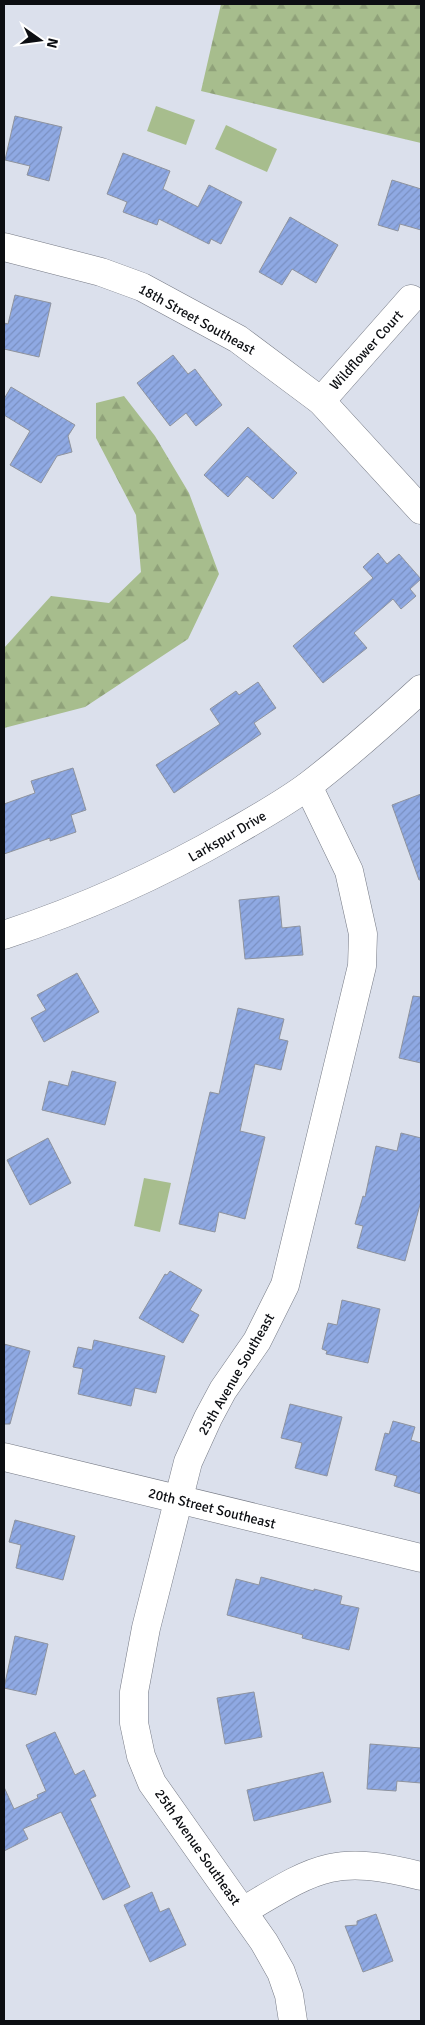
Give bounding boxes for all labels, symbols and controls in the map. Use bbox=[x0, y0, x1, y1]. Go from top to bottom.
north arrow bbox=[15, 15, 65, 65]
text: N bbox=[43, 36, 62, 50]
street label: 18th Street Southeast bbox=[135, 280, 258, 359]
street label: Wildflower Court bbox=[326, 307, 407, 394]
street label: Larkspur Drive bbox=[185, 807, 269, 866]
street label: 25th Avenue Southeast bbox=[195, 1310, 278, 1438]
street label: 20th Street Southeast bbox=[146, 1484, 277, 1533]
street label: 25th Avenue Southeast bbox=[151, 1786, 244, 1909]

